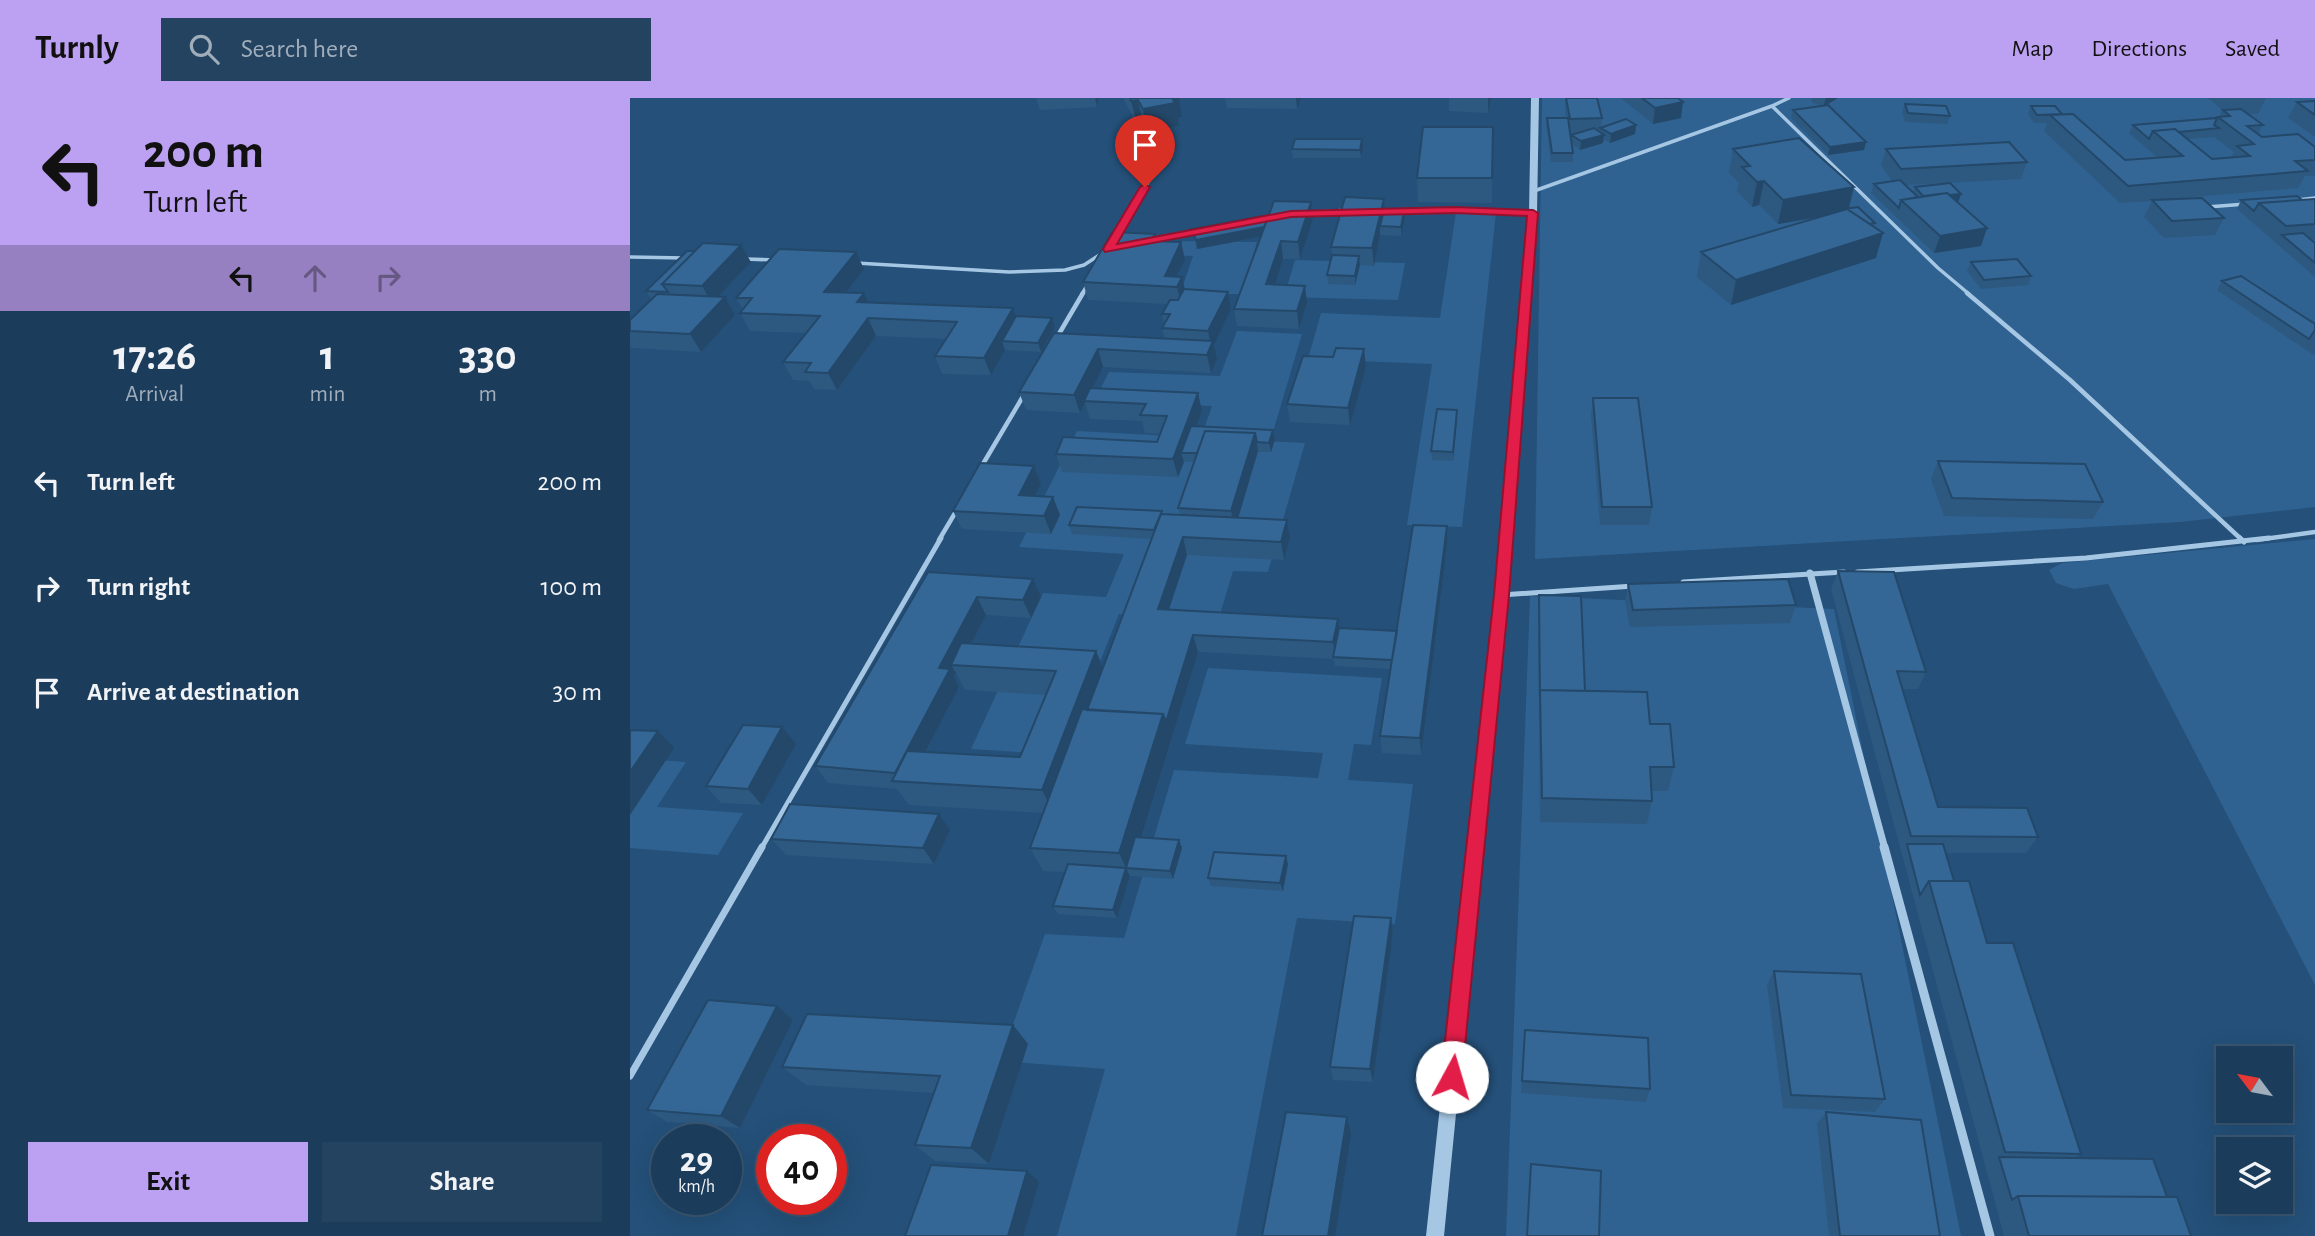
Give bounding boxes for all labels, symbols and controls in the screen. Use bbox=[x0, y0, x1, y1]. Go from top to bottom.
search box bbox=[161, 18, 651, 81]
icon: search bbox=[185, 30, 223, 68]
text: Turnly bbox=[35, 32, 119, 65]
text: Search here bbox=[241, 36, 358, 62]
text: Map bbox=[2011, 37, 2053, 61]
text: Directions bbox=[2091, 37, 2187, 61]
text: Saved bbox=[2225, 37, 2280, 61]
pin bbox=[1115, 115, 1175, 187]
icon: left bbox=[28, 126, 119, 217]
icon: arrive bbox=[1126, 126, 1164, 164]
text: 200 m bbox=[143, 128, 264, 177]
text: Turn left bbox=[143, 186, 247, 218]
icon: left bbox=[223, 259, 261, 297]
icon: ahead bbox=[296, 259, 334, 297]
icon: right bbox=[369, 259, 407, 297]
text: 17:26 bbox=[113, 335, 196, 377]
text: 1 bbox=[320, 335, 335, 377]
text: 330 bbox=[459, 335, 517, 377]
text: Arrival bbox=[125, 383, 184, 406]
text: min bbox=[309, 383, 345, 406]
text: m bbox=[478, 383, 497, 406]
icon: left bbox=[28, 464, 66, 502]
text: Turn left bbox=[87, 469, 175, 495]
text: 200 m bbox=[538, 469, 602, 495]
icon: right bbox=[28, 569, 66, 607]
text: Turn right bbox=[87, 574, 190, 600]
text: 100 m bbox=[541, 574, 602, 600]
icon: arrive bbox=[28, 674, 66, 712]
text: Arrive at destination bbox=[87, 679, 300, 705]
text: 30 m bbox=[552, 679, 602, 705]
position arrow bbox=[1415, 1040, 1489, 1114]
north arrow bbox=[2216, 1046, 2292, 1124]
map controls bbox=[2216, 1046, 2293, 1214]
speed limit sign: 40 bbox=[756, 1124, 847, 1215]
button: layers bbox=[2216, 1137, 2293, 1214]
button: Exit bbox=[28, 1142, 308, 1222]
button: Share bbox=[322, 1142, 602, 1222]
text: 29 bbox=[680, 1143, 713, 1178]
text: km/h bbox=[678, 1178, 715, 1196]

